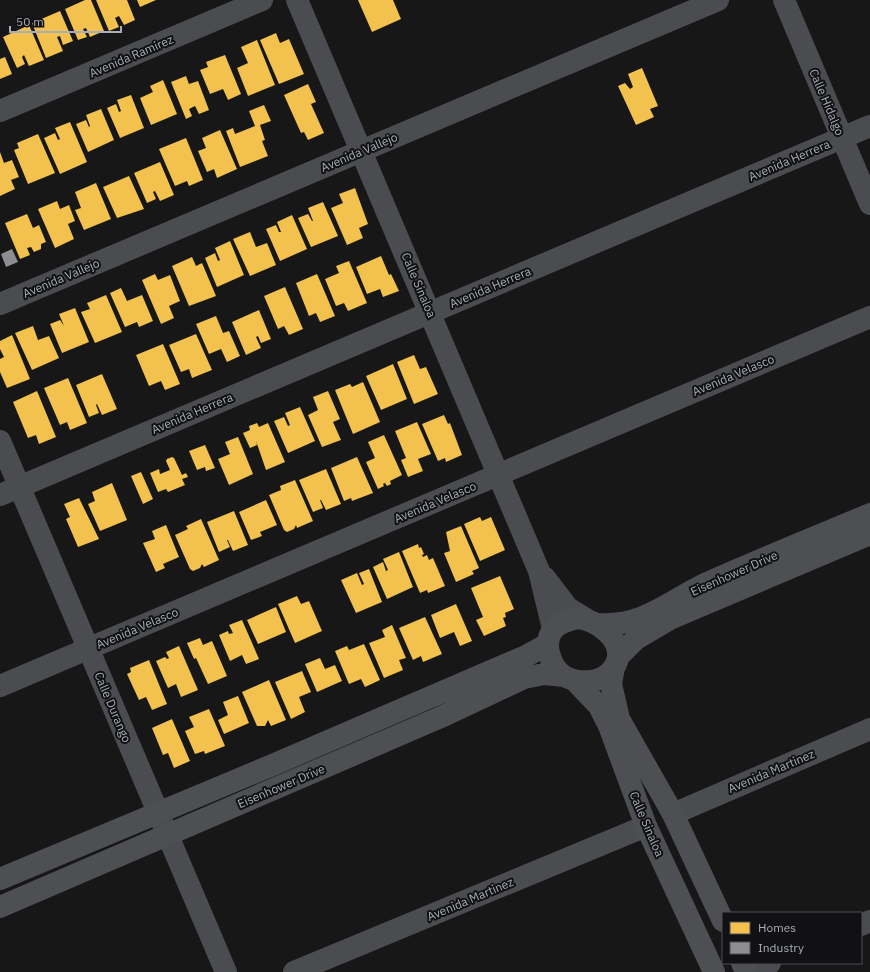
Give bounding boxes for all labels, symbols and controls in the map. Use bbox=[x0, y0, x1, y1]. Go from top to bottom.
scale bar bbox=[10, 8, 121, 34]
text: 50 m bbox=[16, 14, 44, 29]
street label: Avenida Ramirez bbox=[87, 31, 176, 80]
street label: Calle Hidalgo bbox=[806, 66, 848, 138]
street label: Avenida Vallejo bbox=[318, 129, 400, 175]
street label: Avenida Herrera bbox=[746, 136, 833, 184]
street label: Calle Sinaloa bbox=[399, 250, 440, 320]
street label: Avenida Vallejo bbox=[20, 255, 102, 301]
street label: Avenida Herrera bbox=[447, 263, 534, 311]
street label: Avenida Velasco bbox=[690, 351, 777, 399]
street label: Avenida Herrera bbox=[149, 389, 236, 437]
street label: Avenida Velasco bbox=[392, 478, 479, 526]
street label: Eisenhower Drive bbox=[688, 547, 780, 599]
street label: Avenida Velasco bbox=[94, 604, 181, 652]
street label: Calle Durango bbox=[91, 669, 135, 745]
street label: Avenida Martinez bbox=[725, 746, 817, 796]
street label: Eisenhower Drive bbox=[235, 761, 327, 811]
street label: Calle Sinaloa bbox=[627, 789, 668, 859]
street label: Avenida Martinez bbox=[424, 874, 516, 924]
legend bbox=[722, 912, 862, 964]
text: Homes bbox=[758, 920, 796, 935]
text: Industry bbox=[758, 940, 804, 955]

